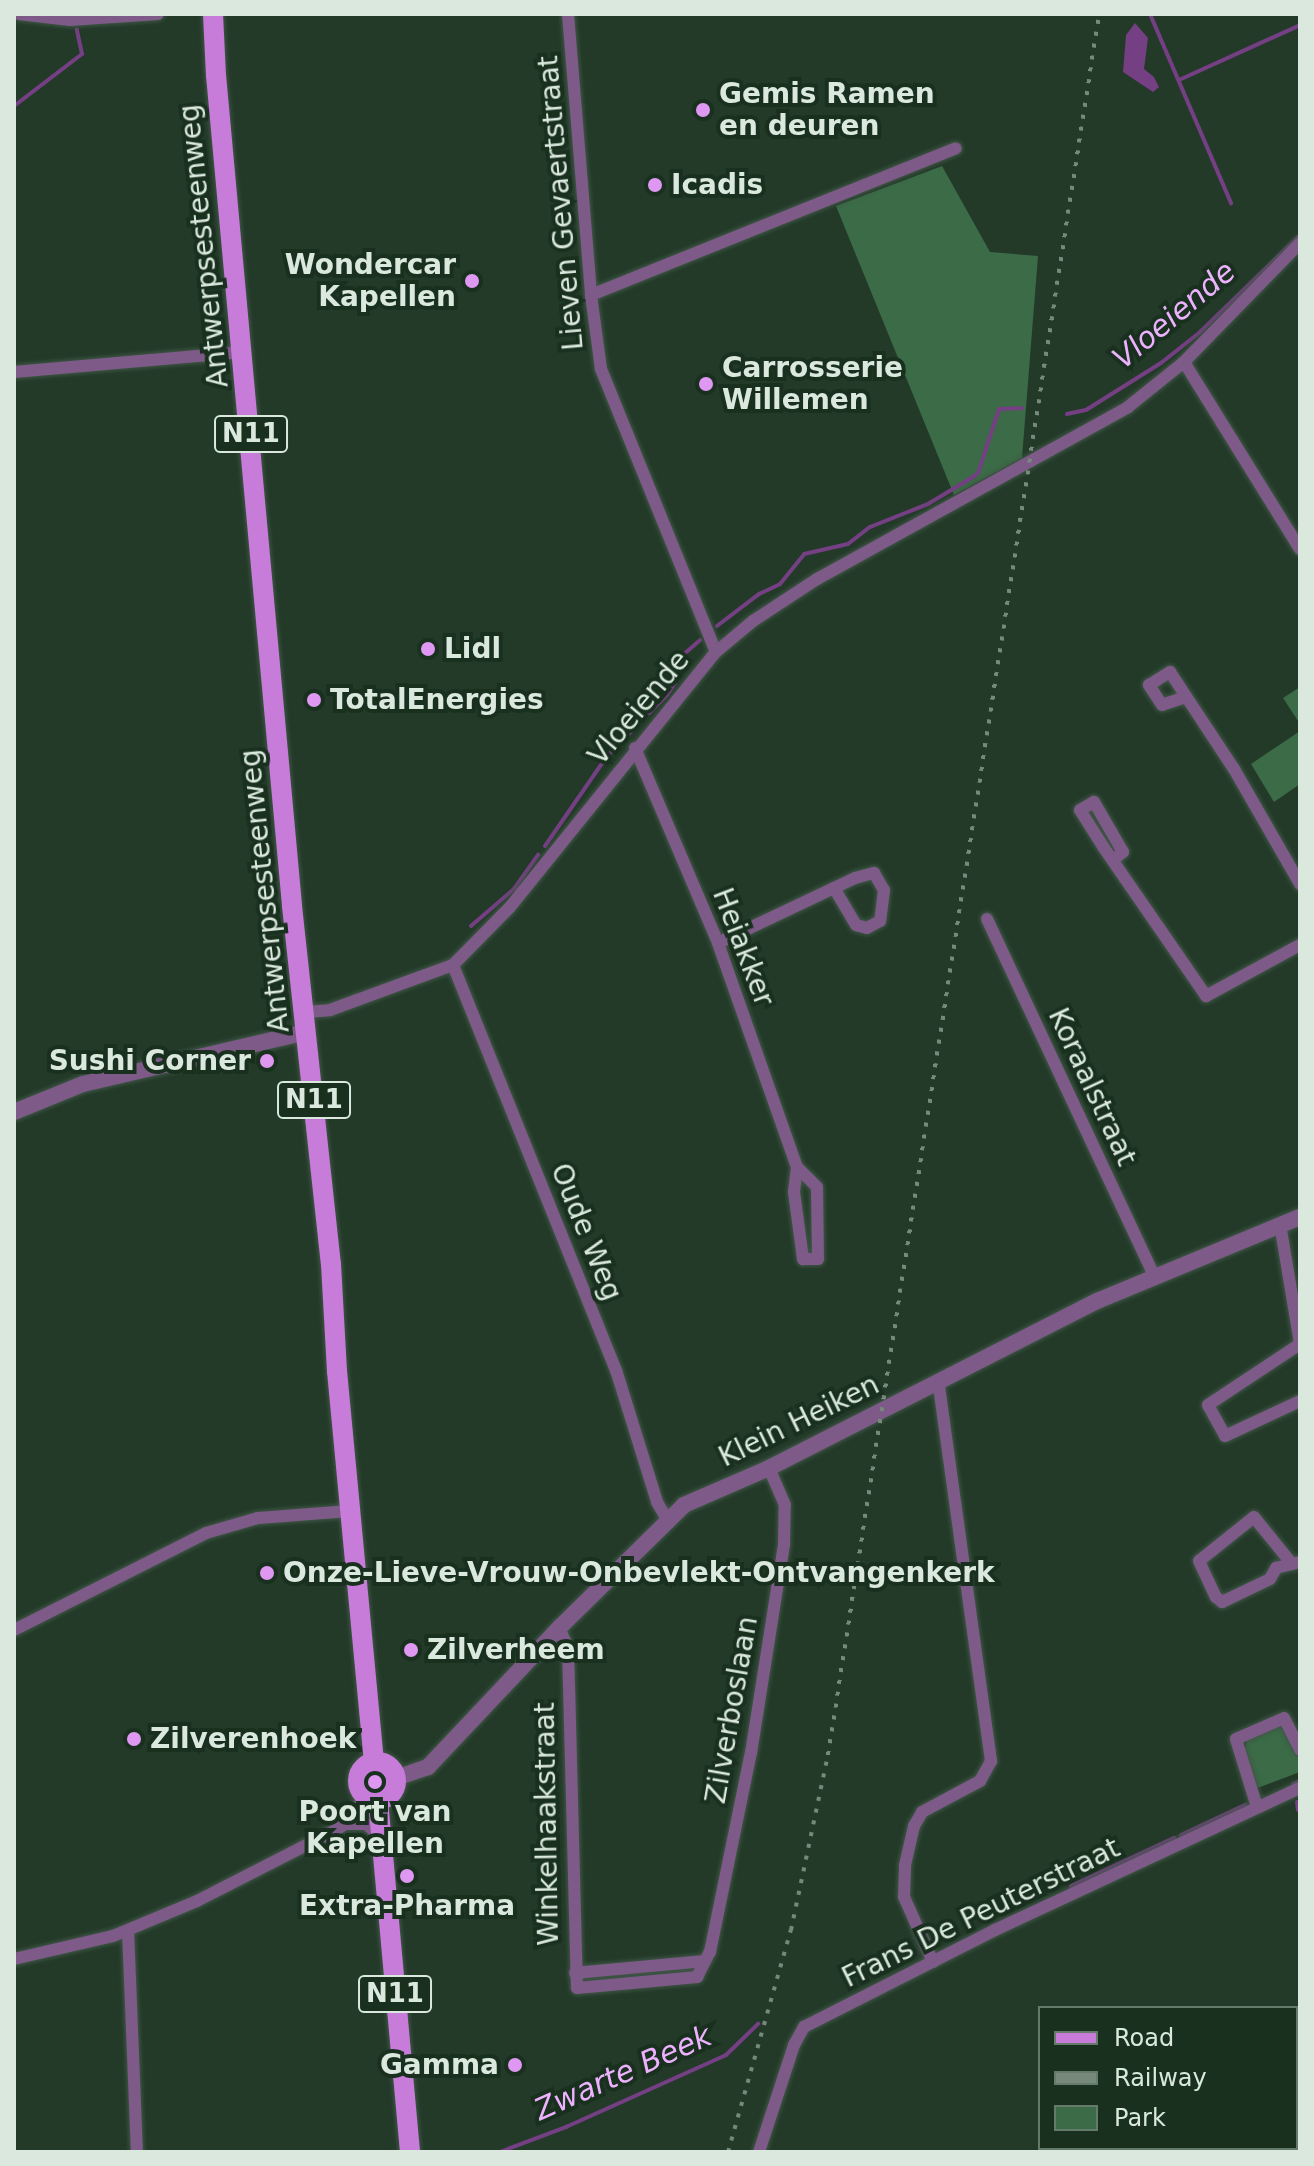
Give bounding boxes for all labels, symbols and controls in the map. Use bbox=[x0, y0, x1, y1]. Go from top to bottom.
street label: Lieven Gevaertstraat bbox=[531, 54, 591, 352]
place label: Gemis Ramen en deuren bbox=[719, 77, 935, 143]
marker: Gemis Ramen en deuren bbox=[694, 101, 712, 119]
street label: Antwerpsesteenweg bbox=[172, 103, 236, 389]
place label: Icadis bbox=[671, 168, 763, 202]
marker: Icadis bbox=[646, 176, 664, 194]
place label: Wondercar Kapellen bbox=[285, 248, 456, 314]
water label: Vloeiende bbox=[1105, 253, 1243, 377]
marker: Wondercar Kapellen bbox=[463, 272, 481, 290]
place label: Carrosserie Willemen bbox=[722, 351, 903, 417]
marker: Carrosserie Willemen bbox=[697, 375, 715, 393]
road number: N11 bbox=[213, 412, 289, 456]
place label: Lidl bbox=[444, 632, 501, 666]
marker: Lidl bbox=[419, 640, 437, 658]
street label: Vloeiende bbox=[581, 644, 697, 772]
place label: TotalEnergies bbox=[330, 683, 544, 717]
marker: TotalEnergies bbox=[305, 691, 323, 709]
street label: Antwerpsesteenweg bbox=[233, 748, 297, 1034]
street label: Heiakker bbox=[705, 883, 781, 1011]
street label: Koraalstraat bbox=[1041, 1003, 1143, 1171]
place label: Sushi Corner bbox=[49, 1044, 251, 1078]
marker: Sushi Corner bbox=[258, 1052, 276, 1070]
road number: N11 bbox=[276, 1078, 352, 1122]
street label: Oude Weg bbox=[543, 1159, 629, 1305]
street label: Klein Heiken bbox=[713, 1368, 885, 1474]
place label: Onze-Lieve-Vrouw-Onbevlekt-Ontvangenkerk bbox=[283, 1556, 995, 1590]
marker: Onze-Lieve-Vrouw-Onbevlekt-Ontvangenkerk bbox=[258, 1564, 276, 1582]
street label: Zilverboslaan bbox=[699, 1614, 765, 1806]
place label: Zilverheem bbox=[427, 1633, 605, 1667]
marker: Zilverheem bbox=[402, 1641, 420, 1659]
street label: Winkelhaakstraat bbox=[528, 1702, 566, 1946]
place label: Zilverenhoek bbox=[150, 1722, 356, 1756]
marker: Zilverenhoek bbox=[125, 1730, 143, 1748]
marker: Poort van Kapellen bbox=[366, 1773, 384, 1791]
place label: Poort van Kapellen bbox=[298, 1795, 452, 1861]
street label: Frans De Peuterstraat bbox=[837, 1831, 1125, 1995]
marker: Extra-Pharma bbox=[398, 1867, 416, 1885]
place label: Extra-Pharma bbox=[299, 1889, 515, 1923]
road number: N11 bbox=[357, 1972, 433, 2016]
legend bbox=[1038, 2006, 1298, 2150]
water label: Zwarte Beek bbox=[529, 2018, 717, 2128]
text: Road bbox=[1114, 2024, 1174, 2052]
place label: Gamma bbox=[380, 2048, 499, 2082]
marker: Gamma bbox=[506, 2056, 524, 2074]
text: Railway bbox=[1114, 2064, 1207, 2092]
text: Park bbox=[1114, 2104, 1166, 2132]

